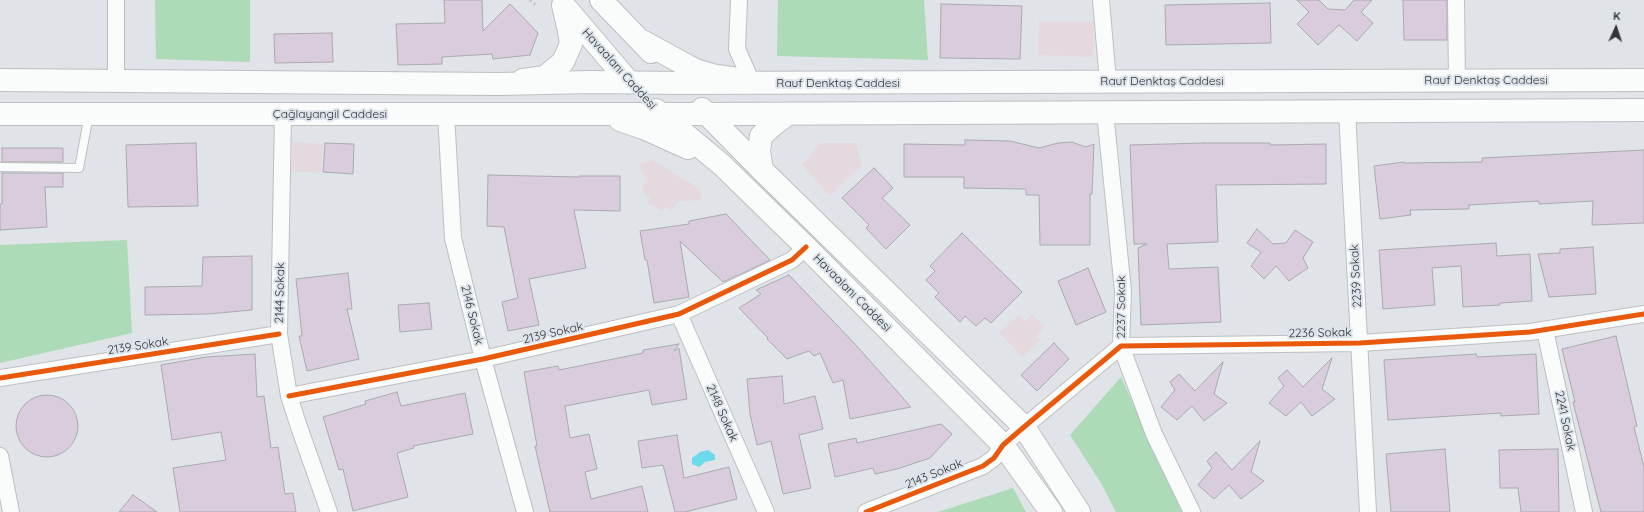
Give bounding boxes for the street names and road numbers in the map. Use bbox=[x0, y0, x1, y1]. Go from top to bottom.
street label: Havaalanı Caddesi bbox=[579, 25, 659, 113]
street label: Rauf Denktaş Caddesi bbox=[1424, 73, 1548, 87]
street label: Rauf Denktaş Caddesi bbox=[1100, 74, 1224, 88]
street label: Rauf Denktaş Caddesi bbox=[776, 76, 900, 90]
street label: Çağlayangil Caddesi bbox=[273, 107, 387, 121]
street label: 2239 Sokak bbox=[1347, 244, 1365, 308]
street label: Havaalanı Caddesi bbox=[810, 251, 894, 335]
street label: 2144 Sokak bbox=[272, 262, 288, 324]
street label: 2237 Sokak bbox=[1114, 275, 1128, 339]
street label: 2146 Sokak bbox=[458, 284, 486, 346]
street label: 2139 Sokak bbox=[521, 319, 585, 347]
street label: 2236 Sokak bbox=[1288, 325, 1352, 341]
street label: 2139 Sokak bbox=[107, 334, 169, 358]
street label: 2148 Sokak bbox=[703, 382, 741, 444]
street label: 2241 Sokak bbox=[1552, 390, 1578, 452]
street label: 2143 Sokak bbox=[903, 456, 965, 492]

